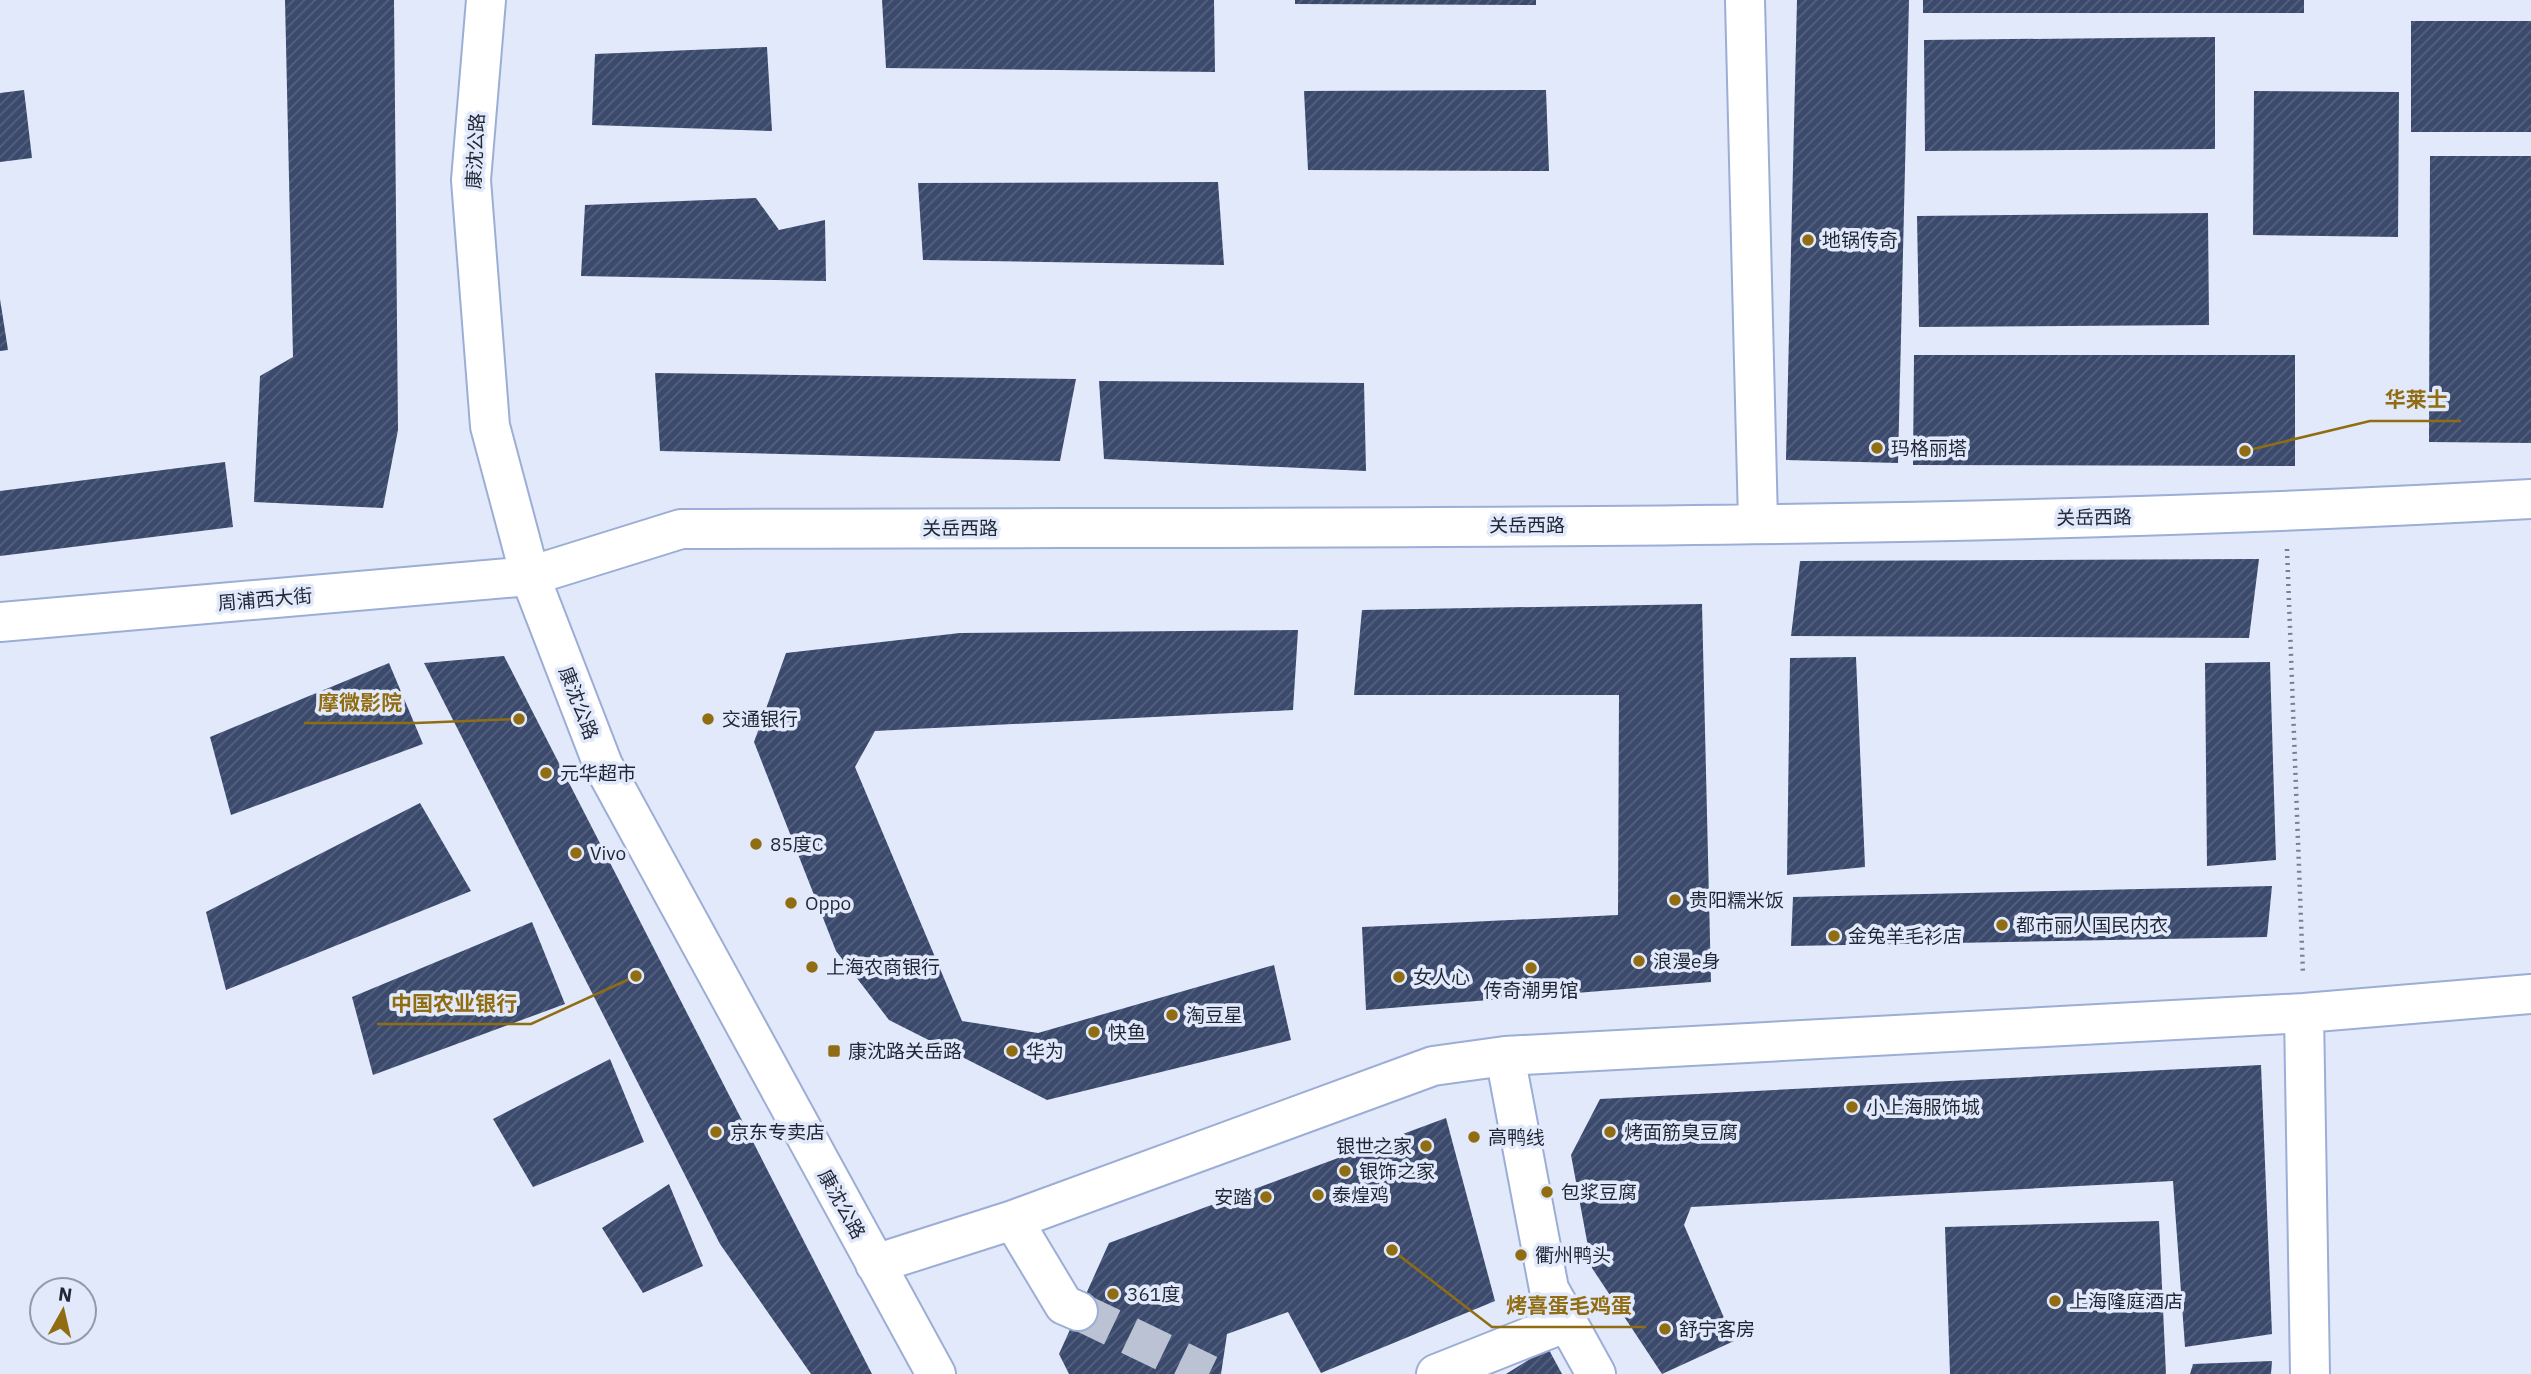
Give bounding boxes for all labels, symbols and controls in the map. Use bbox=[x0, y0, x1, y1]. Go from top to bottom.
street label: 康沈公路 bbox=[461, 112, 489, 190]
place label: 地锅传奇 bbox=[1822, 228, 1898, 252]
marker: 地锅传奇 bbox=[1800, 232, 1816, 248]
callout: 华莱士 bbox=[2370, 379, 2461, 421]
text: 华莱士 bbox=[2385, 385, 2448, 413]
place label: 玛格丽塔 bbox=[1891, 436, 1967, 460]
marker: 玛格丽塔 bbox=[1869, 440, 1885, 456]
street label: 关岳西路 bbox=[2056, 504, 2132, 530]
street label: 关岳西路 bbox=[1489, 513, 1565, 537]
street label: 关岳西路 bbox=[922, 516, 998, 540]
street label: 周浦西大街 bbox=[217, 583, 313, 615]
street label: 康沈公路 bbox=[554, 663, 604, 743]
callout: 摩微影院 bbox=[304, 681, 416, 723]
text: 摩微影院 bbox=[318, 688, 402, 716]
place label: 交通银行 bbox=[722, 707, 798, 731]
marker: 交通银行 bbox=[700, 711, 716, 727]
place label: 元华超市 bbox=[560, 761, 636, 785]
marker: 元华超市 bbox=[538, 765, 554, 781]
place label: 85度C bbox=[770, 832, 824, 856]
marker: 85度C bbox=[748, 836, 764, 852]
place label: Vivo bbox=[590, 841, 626, 865]
marker: Vivo bbox=[568, 845, 584, 861]
place label: 贵阳糯米饭 bbox=[1689, 888, 1784, 912]
place label: Oppo bbox=[805, 891, 851, 915]
marker: 贵阳糯米饭 bbox=[1667, 892, 1683, 908]
marker: Oppo bbox=[783, 895, 799, 911]
place label: 都市丽人国民内衣 bbox=[2016, 913, 2168, 937]
marker: 都市丽人国民内衣 bbox=[1994, 917, 2010, 933]
place label: 金兔羊毛衫店 bbox=[1848, 924, 1962, 948]
marker: 金兔羊毛衫店 bbox=[1826, 928, 1842, 944]
place label: 浪漫e身 bbox=[1653, 949, 1720, 973]
marker: 浪漫e身 bbox=[1631, 953, 1647, 969]
place label: 上海农商银行 bbox=[826, 955, 940, 979]
marker: 上海农商银行 bbox=[804, 959, 820, 975]
marker: 传奇潮男馆 bbox=[1523, 960, 1539, 976]
place label: 女人心 bbox=[1413, 965, 1470, 989]
marker: 女人心 bbox=[1391, 969, 1407, 985]
place label: 传奇潮男馆 bbox=[1483, 978, 1579, 1002]
callout: 中国农业银行 bbox=[377, 982, 531, 1024]
text: 中国农业银行 bbox=[391, 989, 517, 1017]
place label: 淘豆星 bbox=[1186, 1003, 1243, 1027]
marker: 淘豆星 bbox=[1164, 1007, 1180, 1023]
place label: 快鱼 bbox=[1108, 1020, 1146, 1044]
marker: 快鱼 bbox=[1086, 1024, 1102, 1040]
place label: 康沈路关岳路 bbox=[848, 1039, 962, 1063]
place label: 华为 bbox=[1026, 1039, 1064, 1063]
marker: 康沈路关岳路 bbox=[826, 1043, 842, 1059]
marker: 华为 bbox=[1004, 1043, 1020, 1059]
place label: 小上海服饰城 bbox=[1866, 1095, 1980, 1119]
marker: 小上海服饰城 bbox=[1844, 1099, 1860, 1115]
place label: 京东专卖店 bbox=[730, 1120, 825, 1144]
place label: 烤面筋臭豆腐 bbox=[1624, 1120, 1738, 1144]
marker: 京东专卖店 bbox=[708, 1124, 724, 1140]
marker: 烤面筋臭豆腐 bbox=[1602, 1124, 1618, 1140]
place label: 高鸭线 bbox=[1488, 1125, 1545, 1149]
marker: 高鸭线 bbox=[1466, 1129, 1482, 1145]
place label: 银世之家 bbox=[1336, 1134, 1412, 1158]
marker: 银世之家 bbox=[1418, 1138, 1434, 1154]
place label: 银饰之家 bbox=[1359, 1159, 1435, 1183]
marker: 银饰之家 bbox=[1337, 1163, 1353, 1179]
street label: 康沈公路 bbox=[813, 1165, 871, 1243]
place label: 包浆豆腐 bbox=[1561, 1180, 1637, 1204]
place label: 泰煌鸡 bbox=[1332, 1183, 1389, 1207]
marker: 包浆豆腐 bbox=[1539, 1184, 1555, 1200]
place label: 安踏 bbox=[1214, 1185, 1252, 1209]
marker: 泰煌鸡 bbox=[1310, 1187, 1326, 1203]
marker: 安踏 bbox=[1258, 1189, 1274, 1205]
place label: 衢州鸭头 bbox=[1535, 1243, 1611, 1267]
marker: 衢州鸭头 bbox=[1513, 1247, 1529, 1263]
north arrow bbox=[28, 1276, 98, 1346]
text: N bbox=[57, 1281, 74, 1307]
place label: 361度 bbox=[1127, 1282, 1180, 1306]
callout: 烤喜蛋毛鸡蛋 bbox=[1492, 1285, 1646, 1327]
marker: 361度 bbox=[1105, 1286, 1121, 1302]
place label: 上海隆庭酒店 bbox=[2069, 1289, 2183, 1313]
text: 烤喜蛋毛鸡蛋 bbox=[1506, 1291, 1632, 1319]
marker: 上海隆庭酒店 bbox=[2047, 1293, 2063, 1309]
place label: 舒宁客房 bbox=[1679, 1317, 1755, 1341]
marker: 舒宁客房 bbox=[1657, 1321, 1673, 1337]

